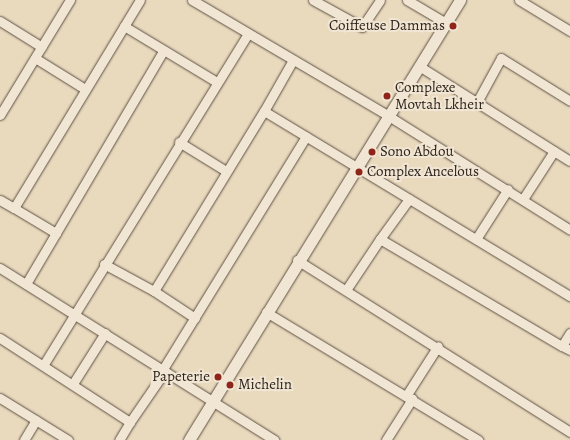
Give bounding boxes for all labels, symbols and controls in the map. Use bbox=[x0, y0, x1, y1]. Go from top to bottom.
place label: Coiffeuse Dammas bbox=[329, 17, 445, 35]
marker: Coiffeuse Dammas bbox=[448, 21, 458, 31]
place label: Complexe Movtah Lkheir bbox=[395, 78, 484, 113]
marker: Complexe Movtah Lkheir bbox=[382, 91, 392, 101]
place label: Sono Abdou bbox=[380, 143, 453, 161]
marker: Sono Abdou bbox=[367, 147, 377, 157]
place label: Complex Ancelous bbox=[367, 163, 479, 181]
marker: Complex Ancelous bbox=[354, 167, 364, 177]
place label: Papeterie bbox=[152, 368, 210, 386]
marker: Papeterie bbox=[213, 372, 223, 382]
place label: Michelin bbox=[238, 376, 292, 394]
marker: Michelin bbox=[225, 380, 235, 390]

